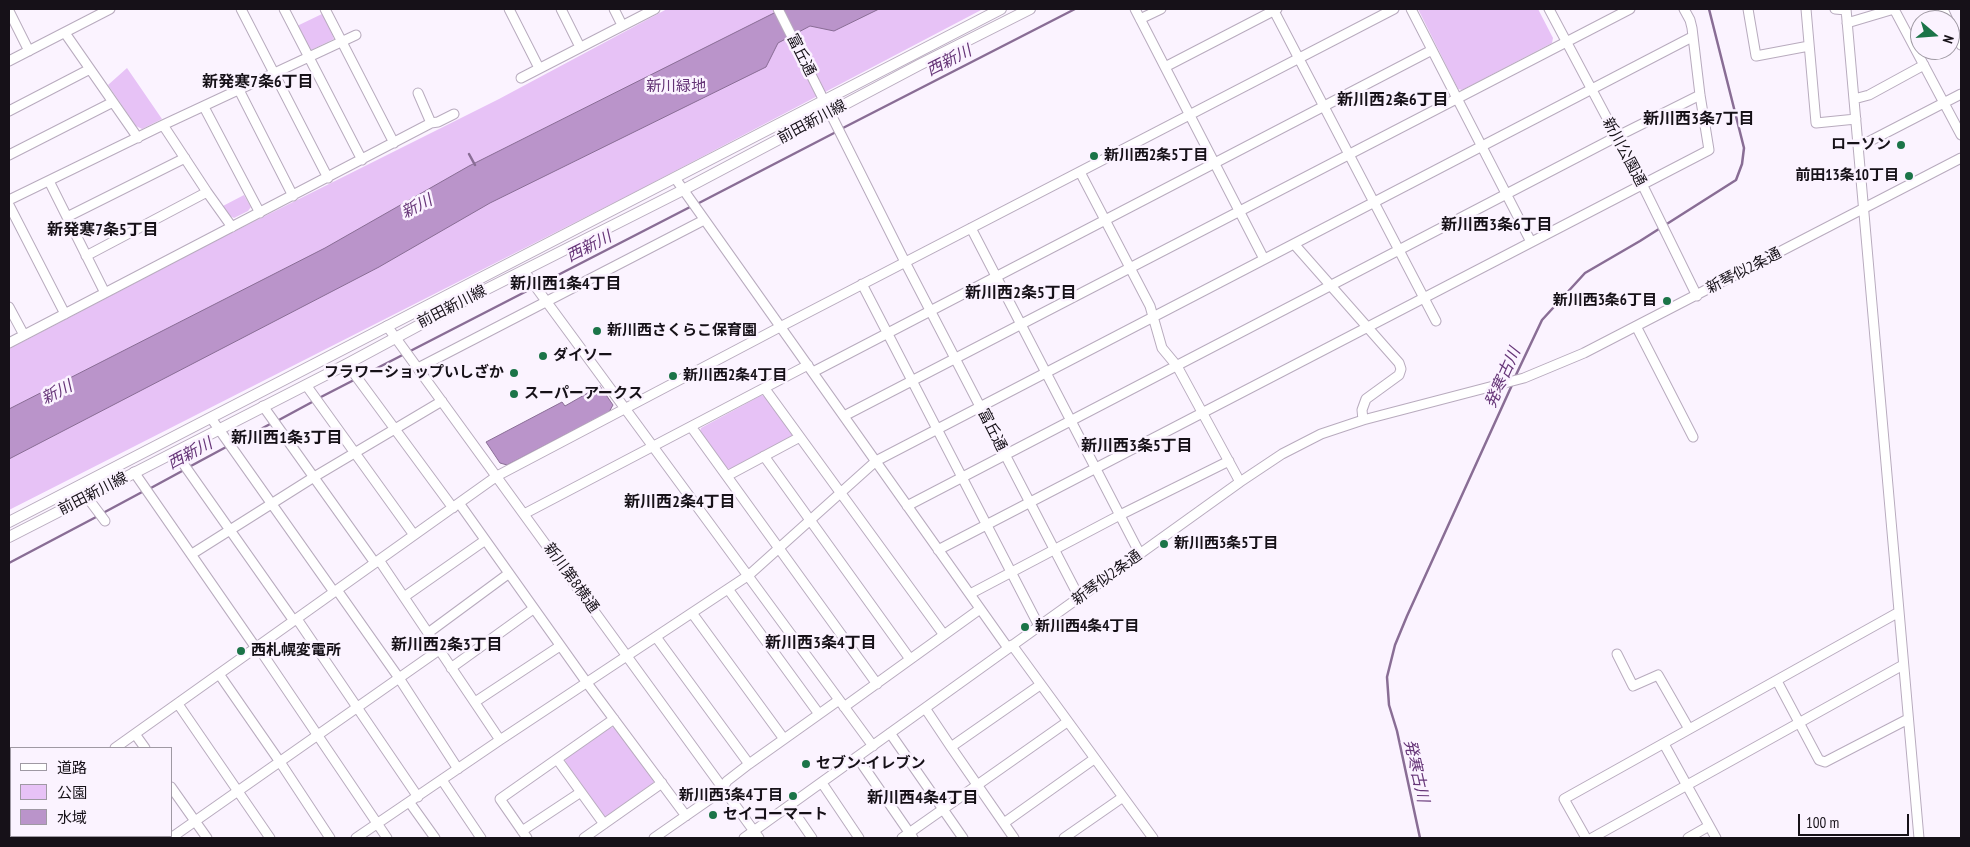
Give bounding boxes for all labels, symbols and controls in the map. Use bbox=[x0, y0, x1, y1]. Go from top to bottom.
north arrow bbox=[1910, 10, 1960, 60]
street label: 富丘通 bbox=[783, 31, 819, 79]
text: N bbox=[1939, 33, 1958, 46]
water label: 西新川 bbox=[923, 42, 975, 80]
district label: 新発寒7条6丁目 bbox=[202, 72, 314, 92]
park label: 新川緑地 bbox=[646, 78, 706, 96]
district label: 新川西2条6丁目 bbox=[1337, 90, 1449, 110]
street label: 前田新川線 bbox=[775, 96, 849, 148]
district label: 新川西3条7丁目 bbox=[1643, 109, 1755, 129]
street label: 新川公園通 bbox=[1598, 115, 1650, 189]
place label: ローソン bbox=[1831, 136, 1891, 154]
marker: ローソン bbox=[1895, 139, 1907, 151]
place label: 新川西2条5丁目 bbox=[1104, 147, 1208, 165]
marker: 新川西2条5丁目 bbox=[1088, 150, 1100, 162]
place label: 前田13条10丁目 bbox=[1795, 167, 1899, 185]
marker: 前田13条10丁目 bbox=[1903, 170, 1915, 182]
water label: 新川 bbox=[398, 191, 436, 223]
district label: 新川西3条6丁目 bbox=[1441, 215, 1553, 235]
district label: 新発寒7条5丁目 bbox=[47, 220, 159, 240]
water label: 西新川 bbox=[563, 228, 615, 266]
street label: 新琴似2条通 bbox=[1703, 244, 1785, 298]
district label: 新川西1条4丁目 bbox=[510, 274, 622, 294]
street label: 前田新川線 bbox=[415, 282, 489, 332]
district label: 新川西2条5丁目 bbox=[965, 283, 1077, 303]
place label: 新川西3条6丁目 bbox=[1553, 292, 1657, 310]
marker: 新川西3条6丁目 bbox=[1661, 295, 1673, 307]
place label: 新川西さくらこ保育園 bbox=[607, 322, 757, 340]
marker: 新川西さくらこ保育園 bbox=[591, 325, 603, 337]
water label: 発寒古川 bbox=[1481, 345, 1525, 411]
place label: ダイソー bbox=[553, 347, 613, 365]
marker: ダイソー bbox=[537, 350, 549, 362]
place label: フラワーショップいしざか bbox=[324, 364, 504, 382]
marker: フラワーショップいしざか bbox=[508, 367, 520, 379]
place label: 新川西2条4丁目 bbox=[683, 367, 787, 385]
marker: 新川西2条4丁目 bbox=[667, 370, 679, 382]
water label: 新川 bbox=[38, 377, 76, 409]
place label: スーパーアークス bbox=[524, 385, 643, 403]
marker: スーパーアークス bbox=[508, 388, 520, 400]
street label: 富丘通 bbox=[974, 406, 1010, 454]
district label: 新川西1条3丁目 bbox=[231, 428, 343, 448]
water label: 西新川 bbox=[164, 434, 216, 474]
district label: 新川西3条5丁目 bbox=[1081, 436, 1193, 456]
street label: 前田新川線 bbox=[56, 469, 130, 519]
district label: 新川西2条4丁目 bbox=[624, 492, 736, 512]
place label: 新川西3条5丁目 bbox=[1174, 535, 1278, 553]
marker: 新川西3条5丁目 bbox=[1158, 538, 1170, 550]
street label: 新川第8横通 bbox=[540, 540, 602, 616]
street label: 新琴似2条通 bbox=[1069, 547, 1145, 609]
place label: 新川西4条4丁目 bbox=[1035, 618, 1139, 636]
marker: 新川西4条4丁目 bbox=[1019, 621, 1031, 633]
district label: 新川西3条4丁目 bbox=[765, 633, 877, 653]
district label: 新川西2条3丁目 bbox=[391, 635, 503, 655]
place label: 西札幌変電所 bbox=[251, 642, 341, 660]
marker: 西札幌変電所 bbox=[235, 645, 247, 657]
water label: 発寒古川 bbox=[1399, 738, 1433, 804]
legend bbox=[10, 747, 172, 837]
place label: セブン-イレブン bbox=[816, 755, 925, 773]
text: 道路 bbox=[57, 758, 87, 777]
marker: セブン-イレブン bbox=[800, 758, 812, 770]
text: 公園 bbox=[57, 783, 87, 802]
place label: 新川西3条4丁目 bbox=[679, 787, 783, 805]
district label: 新川西4条4丁目 bbox=[867, 788, 979, 808]
marker: 新川西3条4丁目 bbox=[787, 790, 799, 802]
scale bar bbox=[1800, 804, 1911, 836]
place label: セイコーマート bbox=[723, 806, 828, 824]
text: 水域 bbox=[57, 808, 87, 827]
marker: セイコーマート bbox=[707, 809, 719, 821]
text: 100 m bbox=[1806, 813, 1839, 832]

